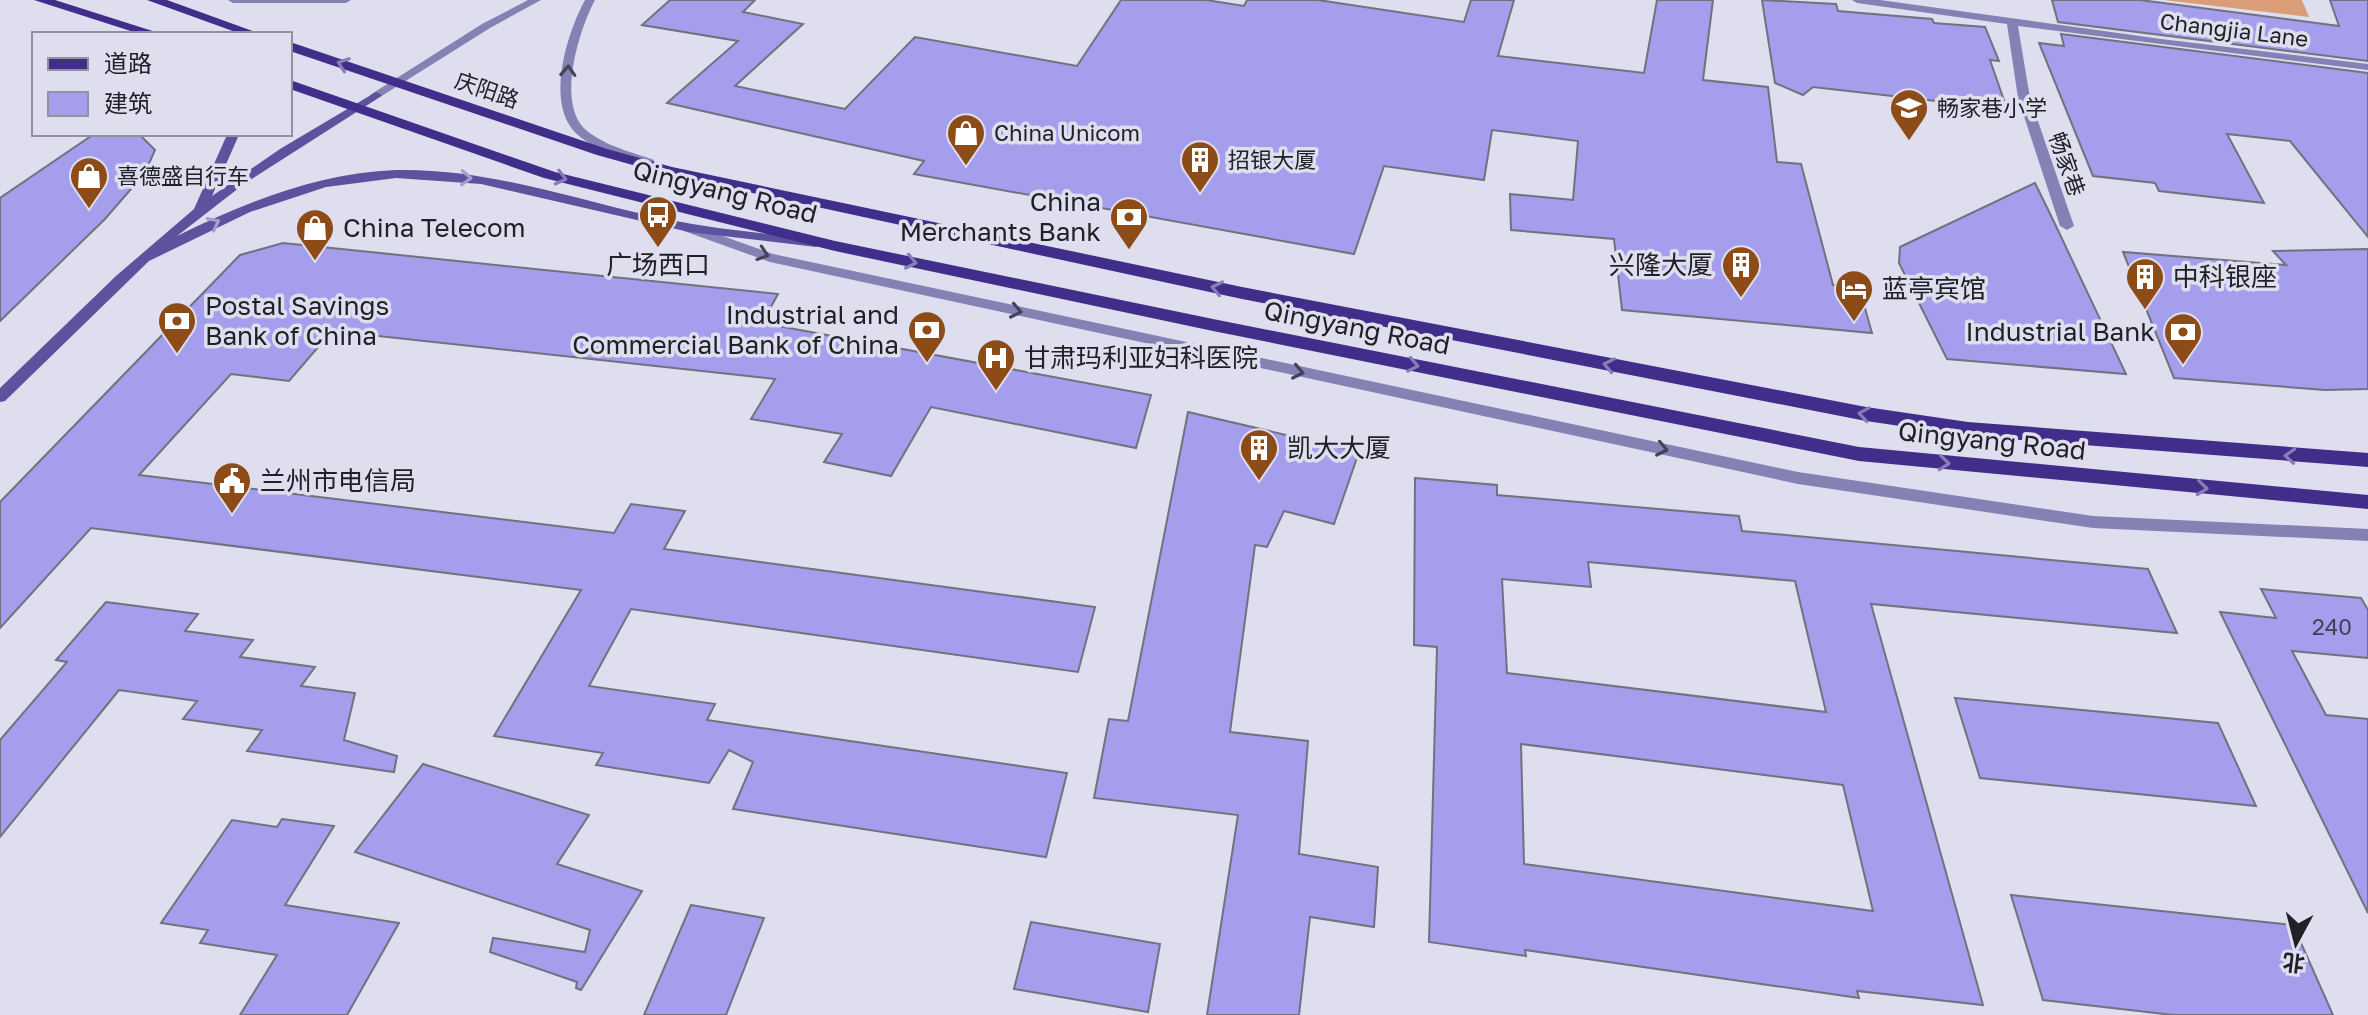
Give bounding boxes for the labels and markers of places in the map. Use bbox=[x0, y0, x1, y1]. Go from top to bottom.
school or university icon: 畅家巷小学 bbox=[1888, 87, 1930, 142]
place label: 畅家巷小学 bbox=[1937, 94, 2047, 121]
shop icon: China Unicom bbox=[945, 112, 987, 167]
place label: China Unicom bbox=[994, 119, 1140, 146]
building icon: 招银大厦 bbox=[1179, 139, 1221, 194]
place label: 招银大厦 bbox=[1228, 146, 1316, 173]
shop icon: 喜德盛自行车 bbox=[68, 155, 110, 210]
place label: 喜德盛自行车 bbox=[117, 162, 249, 189]
place label: China Merchants Bank bbox=[900, 186, 1101, 247]
bus stop icon: 广场西口 bbox=[637, 194, 679, 249]
bank icon: China Merchants Bank bbox=[1108, 196, 1150, 251]
shop icon: China Telecom bbox=[294, 207, 336, 262]
place label: China Telecom bbox=[343, 212, 526, 243]
building icon: 兴隆大厦 bbox=[1720, 244, 1762, 299]
place label: 广场西口 bbox=[606, 249, 710, 280]
place label: 兴隆大厦 bbox=[1609, 249, 1713, 280]
building icon: 中科银座 bbox=[2124, 256, 2166, 311]
place label: 中科银座 bbox=[2173, 261, 2277, 292]
hotel icon: 蓝亭宾馆 bbox=[1833, 268, 1875, 323]
place label: 蓝亭宾馆 bbox=[1882, 273, 1986, 304]
place label: Postal Savings Bank of China bbox=[205, 290, 389, 351]
place label: Industrial and Commercial Bank of China bbox=[572, 299, 899, 360]
bank icon: Postal Savings Bank of China bbox=[156, 300, 198, 355]
bank icon: Industrial and Commercial Bank of China bbox=[906, 309, 948, 364]
bank icon: Industrial Bank bbox=[2162, 311, 2204, 366]
place label: Industrial Bank bbox=[1966, 316, 2155, 347]
hospital icon: 甘肃玛利亚妇科医院 bbox=[975, 337, 1017, 392]
place label: 甘肃玛利亚妇科医院 bbox=[1024, 342, 1258, 373]
building icon: 凯大大厦 bbox=[1238, 427, 1280, 482]
place label: 凯大大厦 bbox=[1287, 432, 1391, 463]
public building icon: 兰州市电信局 bbox=[211, 460, 253, 515]
place label: 兰州市电信局 bbox=[260, 465, 416, 496]

